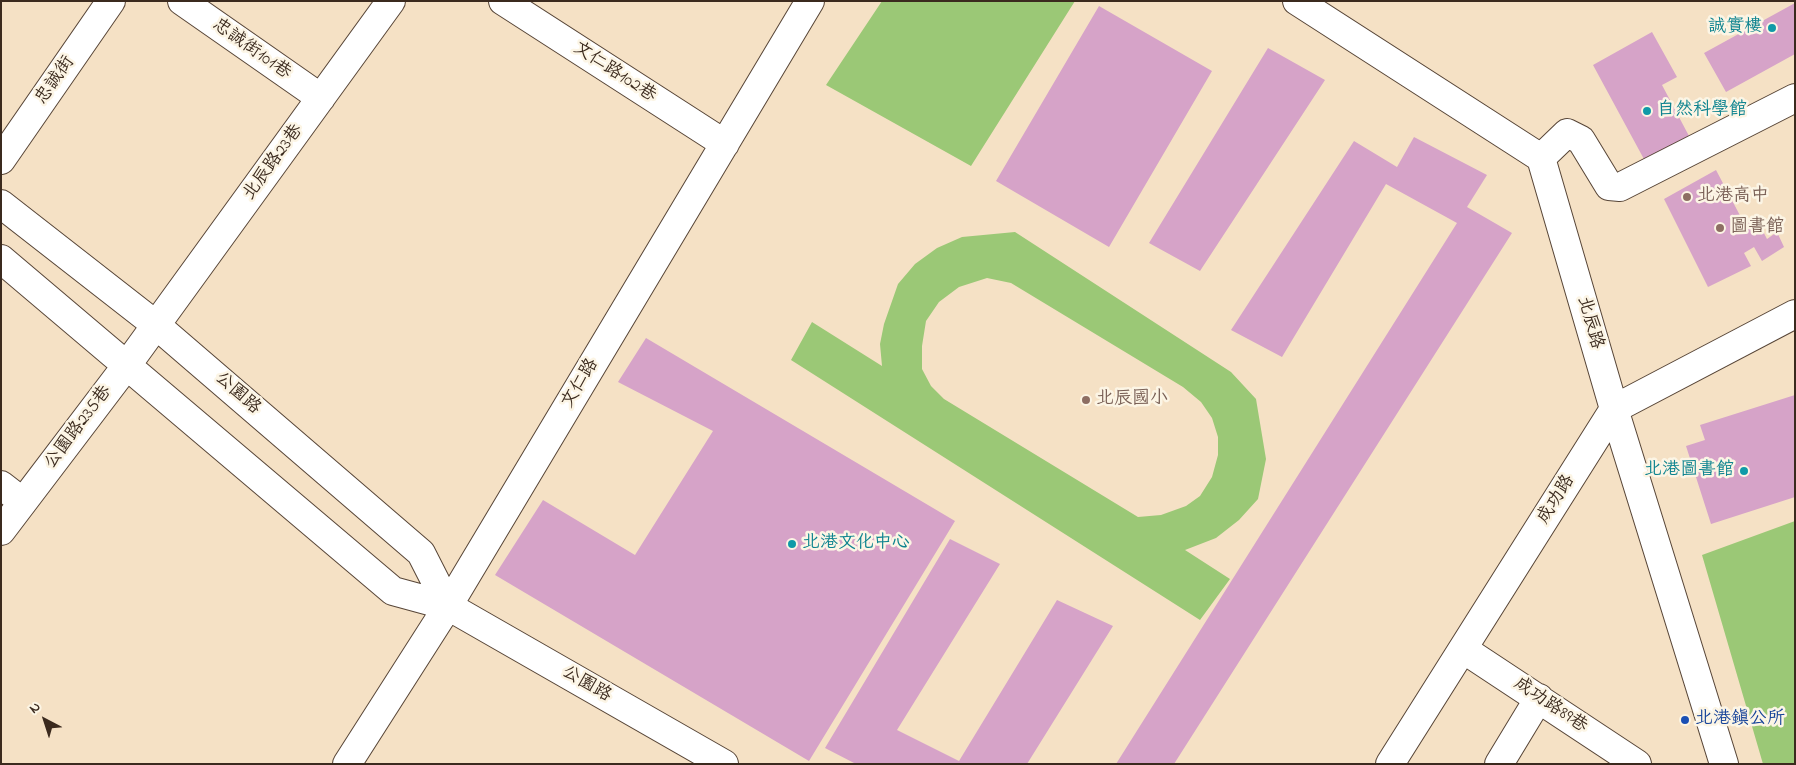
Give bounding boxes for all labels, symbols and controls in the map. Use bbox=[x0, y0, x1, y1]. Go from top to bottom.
street label: 忠誠街101巷 bbox=[207, 15, 295, 85]
place label: 誠實樓 bbox=[1708, 17, 1762, 39]
marker: 誠實樓 bbox=[1766, 22, 1778, 34]
street label: 文仁路102巷 bbox=[569, 38, 659, 108]
street label: 忠誠街 bbox=[32, 53, 80, 109]
place label: 自然科學館 bbox=[1657, 100, 1747, 122]
marker: 自然科學館 bbox=[1641, 105, 1653, 117]
street label: 北辰路23巷 bbox=[239, 121, 309, 205]
place label: 北港高中 bbox=[1697, 186, 1769, 208]
marker: 北港高中 bbox=[1681, 191, 1693, 203]
place label: 圖書館 bbox=[1730, 217, 1784, 239]
marker: 圖書館 bbox=[1714, 222, 1726, 234]
street label: 北辰路 bbox=[1571, 294, 1607, 352]
street label: 文仁路 bbox=[558, 355, 604, 413]
street label: 公園路 bbox=[210, 368, 264, 420]
street label: 公園路235巷 bbox=[41, 382, 117, 474]
place label: 北辰國小 bbox=[1096, 389, 1168, 411]
marker: 北辰國小 bbox=[1080, 394, 1092, 406]
place label: 北港圖書館 bbox=[1644, 460, 1734, 482]
marker: 北港圖書館 bbox=[1738, 465, 1750, 477]
street label: 成功路 bbox=[1534, 471, 1580, 529]
place label: 北港文化中心 bbox=[802, 533, 910, 555]
marker: 北港文化中心 bbox=[786, 538, 798, 550]
street label: 公園路 bbox=[557, 662, 615, 708]
street label: 成功路89巷 bbox=[1509, 674, 1591, 738]
north arrow bbox=[20, 695, 70, 745]
text: N bbox=[25, 697, 45, 719]
place label: 北港鎮公所 bbox=[1695, 709, 1785, 731]
marker: 北港鎮公所 bbox=[1679, 714, 1691, 726]

